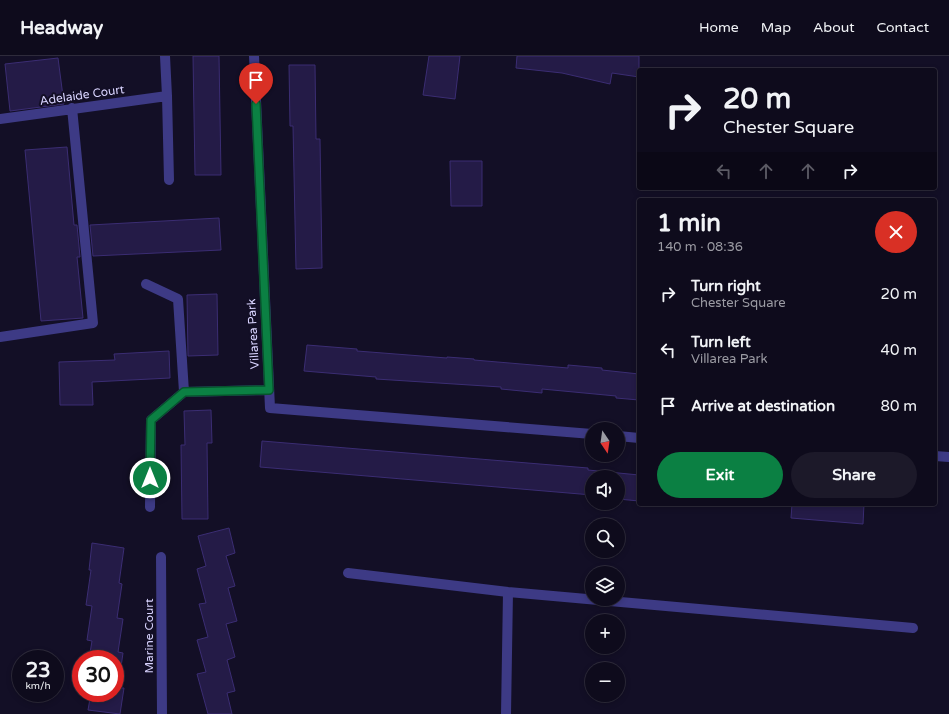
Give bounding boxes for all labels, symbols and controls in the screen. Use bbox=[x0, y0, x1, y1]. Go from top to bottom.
text: Headway bbox=[20, 17, 103, 39]
text: Home bbox=[699, 19, 739, 36]
text: Map bbox=[761, 19, 791, 36]
text: About bbox=[813, 19, 855, 36]
text: Contact bbox=[877, 19, 929, 36]
pin bbox=[239, 63, 273, 104]
icon: arrive bbox=[245, 69, 267, 91]
street label: Adelaide Court bbox=[39, 82, 126, 108]
text: 20 m bbox=[723, 82, 791, 116]
icon: right bbox=[657, 84, 709, 136]
text: Chester Square bbox=[723, 116, 854, 138]
icon: left bbox=[713, 160, 735, 182]
icon: ahead bbox=[755, 160, 777, 182]
icon: ahead bbox=[797, 160, 819, 182]
icon: right bbox=[839, 160, 861, 182]
text: 1 min bbox=[657, 209, 721, 238]
button: close bbox=[875, 211, 917, 253]
text: 140 m · 08:36 bbox=[657, 239, 743, 255]
text: Turn right bbox=[691, 277, 761, 295]
icon: right bbox=[657, 283, 679, 305]
text: 20 m bbox=[880, 285, 917, 303]
text: Chester Square bbox=[691, 295, 786, 311]
street label: Villarea Park bbox=[244, 298, 262, 370]
text: Turn left bbox=[691, 333, 751, 351]
icon: left bbox=[657, 339, 679, 361]
text: 40 m bbox=[880, 341, 917, 359]
text: Villarea Park bbox=[691, 351, 768, 367]
icon: arrive bbox=[657, 395, 679, 417]
text: Arrive at destination bbox=[691, 397, 835, 415]
text: 80 m bbox=[880, 397, 917, 415]
north arrow bbox=[585, 422, 625, 462]
map controls bbox=[585, 422, 625, 702]
button: Exit bbox=[657, 452, 783, 498]
button: Share bbox=[791, 452, 917, 498]
position arrow bbox=[129, 457, 171, 499]
button: sound bbox=[585, 470, 625, 510]
button: search bbox=[585, 518, 625, 558]
button: layers bbox=[585, 566, 625, 606]
street label: Marine Court bbox=[142, 598, 156, 674]
button: + bbox=[585, 614, 625, 654]
speed limit sign: 30 bbox=[72, 650, 124, 702]
text: 23 bbox=[25, 659, 51, 683]
button: − bbox=[585, 662, 625, 702]
text: km/h bbox=[25, 680, 51, 692]

